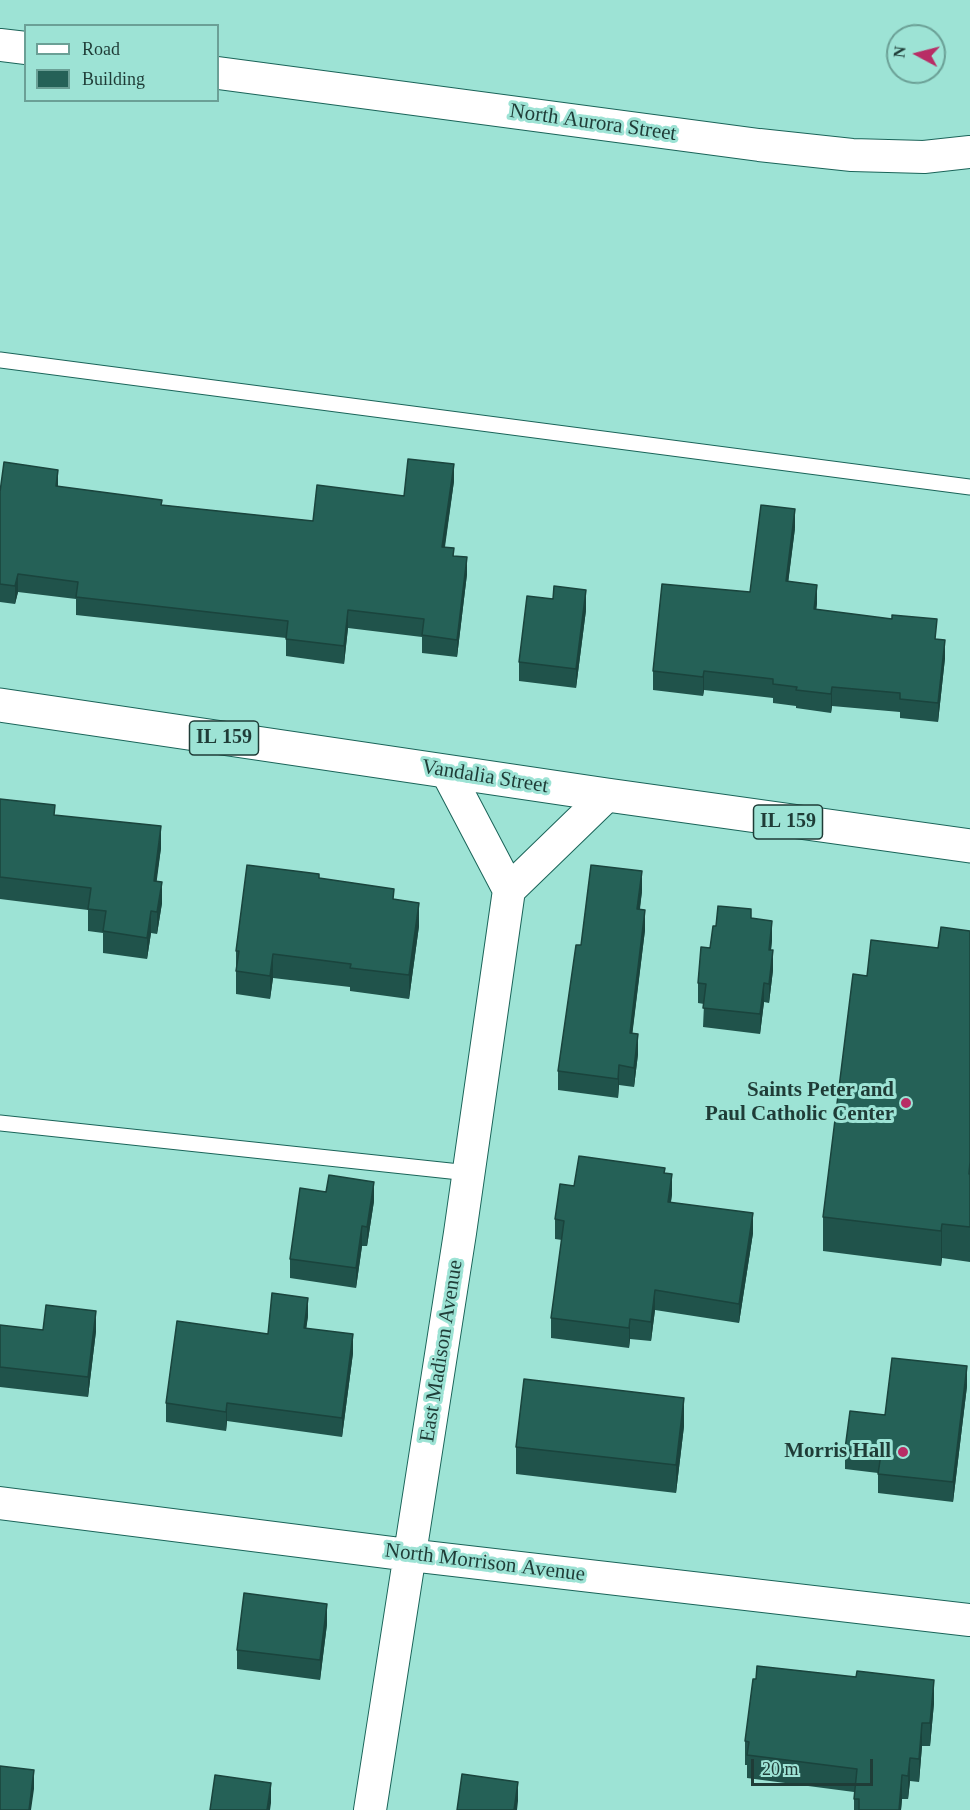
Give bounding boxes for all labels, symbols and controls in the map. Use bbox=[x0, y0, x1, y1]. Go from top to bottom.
legend bbox=[24, 24, 219, 102]
north arrow bbox=[886, 24, 946, 84]
text: Road bbox=[82, 39, 120, 59]
text: N bbox=[890, 45, 909, 59]
text: Building bbox=[82, 69, 145, 89]
street label: North Aurora Street bbox=[508, 99, 678, 147]
road number: IL 159 bbox=[190, 721, 258, 755]
street label: Vandalia Street bbox=[420, 755, 550, 799]
road number: IL 159 bbox=[754, 805, 822, 839]
place label: Saints Peter and Paul Catholic Center bbox=[705, 1078, 894, 1128]
marker: Saints Peter and Paul Catholic Center bbox=[899, 1096, 913, 1110]
street label: East Madison Avenue bbox=[415, 1258, 469, 1444]
place label: Morris Hall bbox=[784, 1439, 891, 1465]
marker: Morris Hall bbox=[896, 1445, 910, 1459]
street label: North Morrison Avenue bbox=[384, 1538, 586, 1588]
scale bar bbox=[754, 1747, 876, 1785]
text: 20 m bbox=[762, 1759, 799, 1779]

